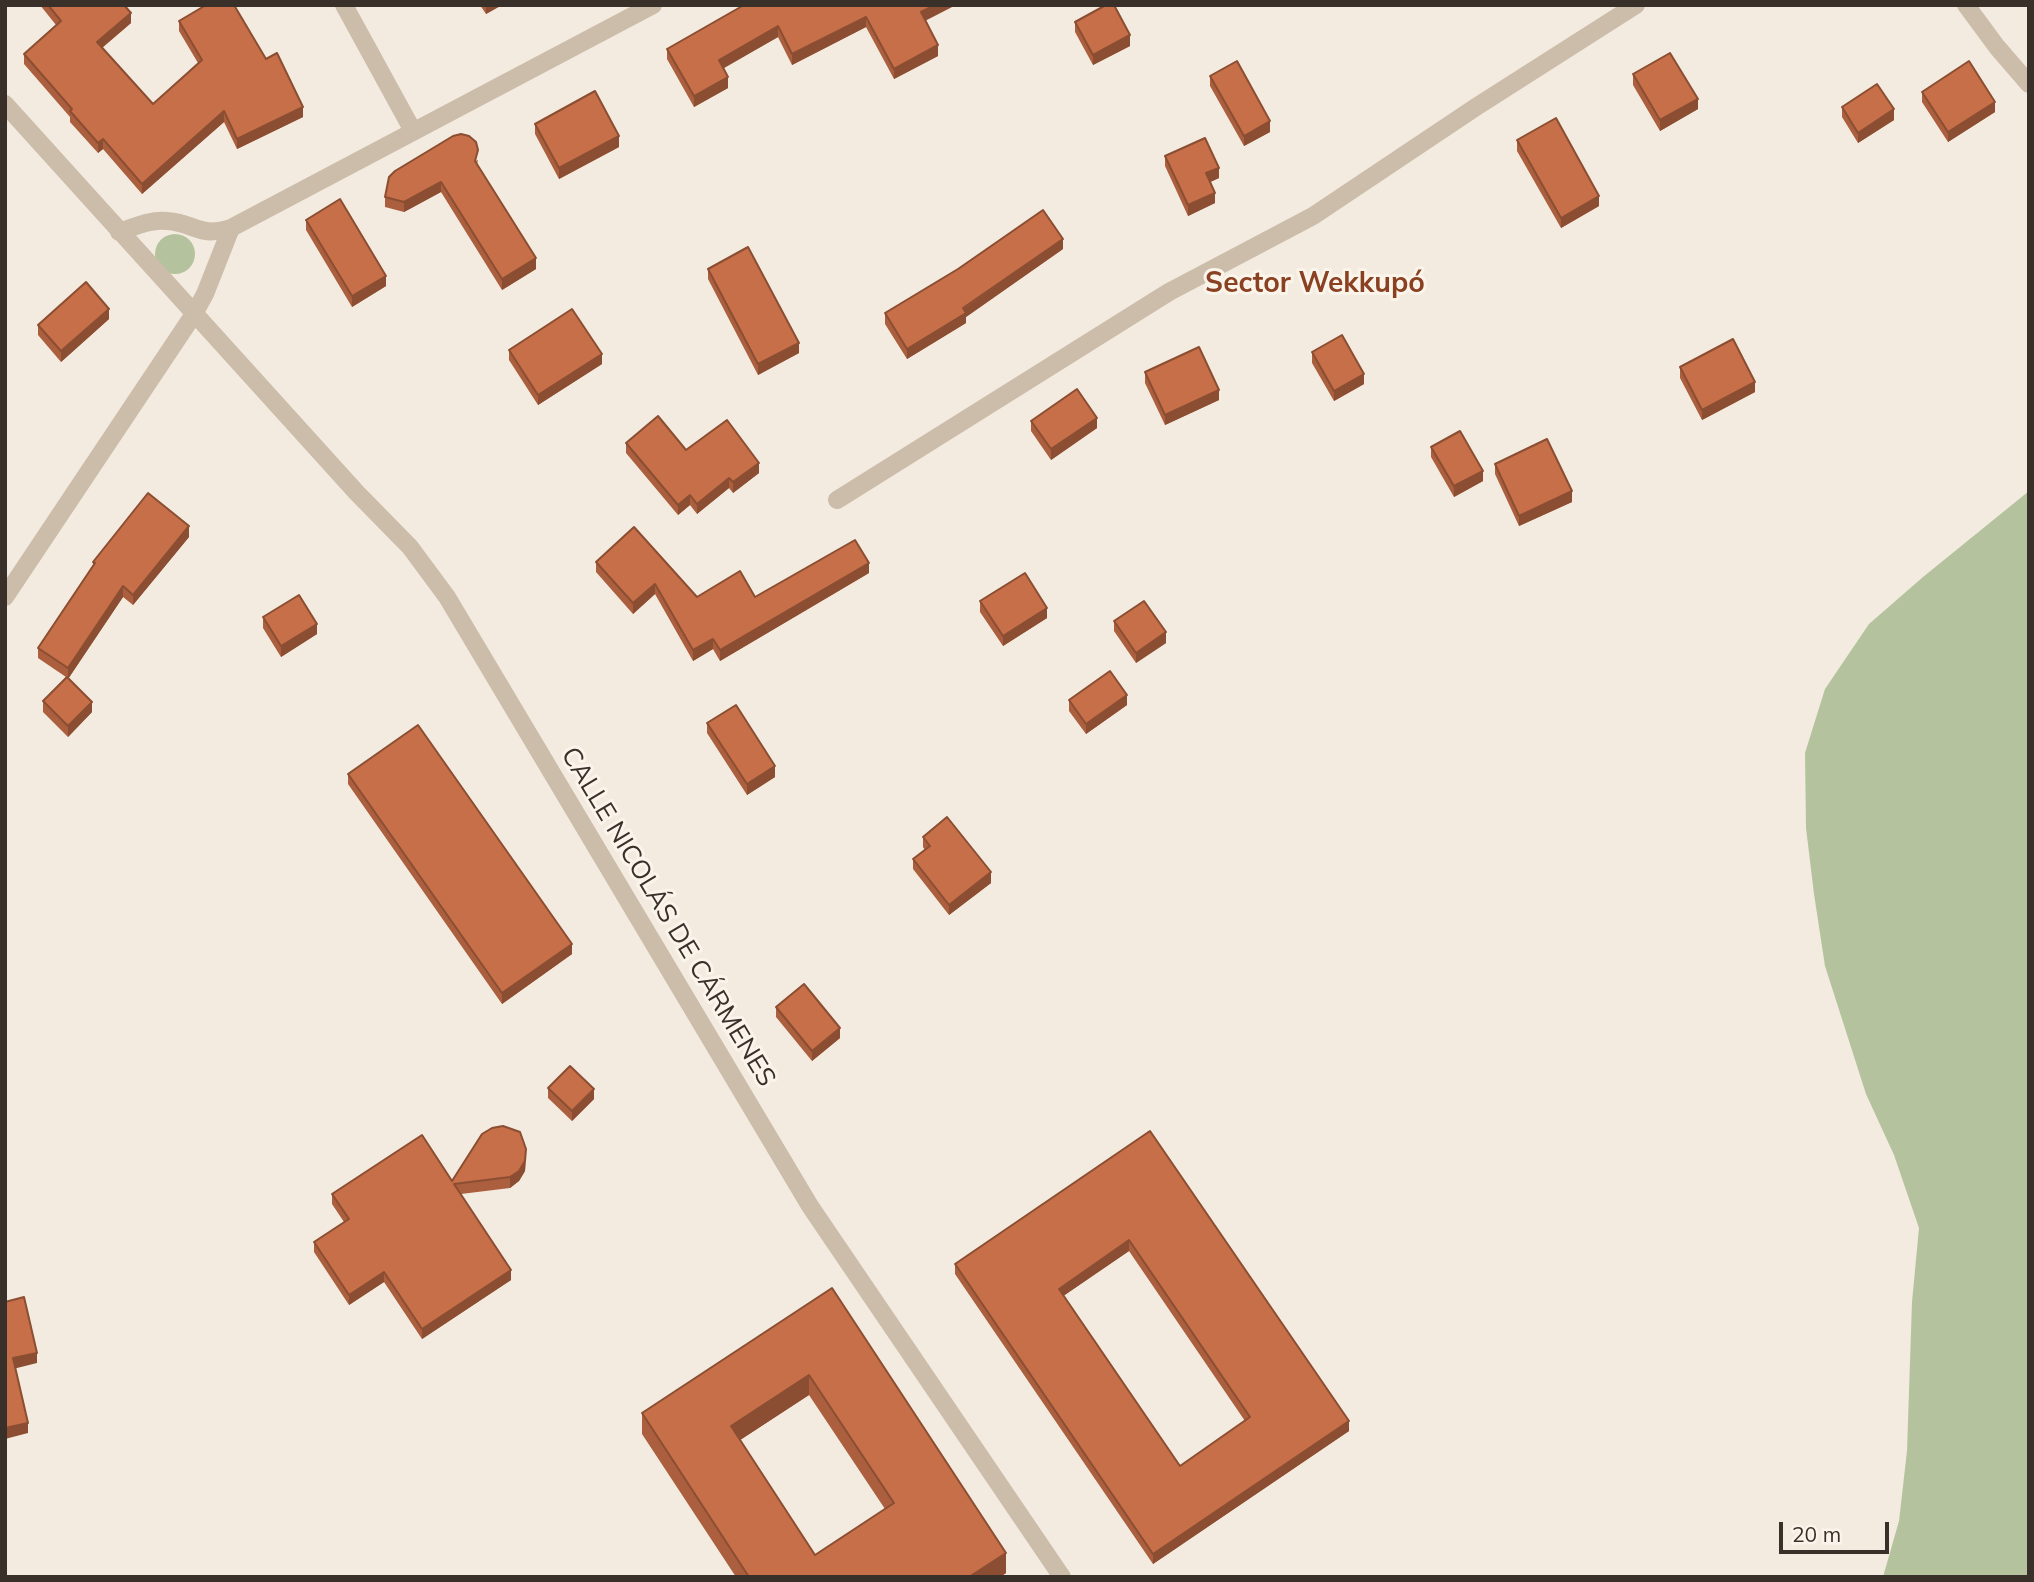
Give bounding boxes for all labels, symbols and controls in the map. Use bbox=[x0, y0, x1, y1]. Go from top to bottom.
district label: Sector Wekkupó bbox=[1205, 267, 1425, 301]
street label: CALLE NICOLÁS DE CÁRMENES bbox=[554, 742, 782, 1092]
scale bar bbox=[1782, 1508, 1892, 1552]
text: 20 m bbox=[1792, 1521, 1841, 1547]

